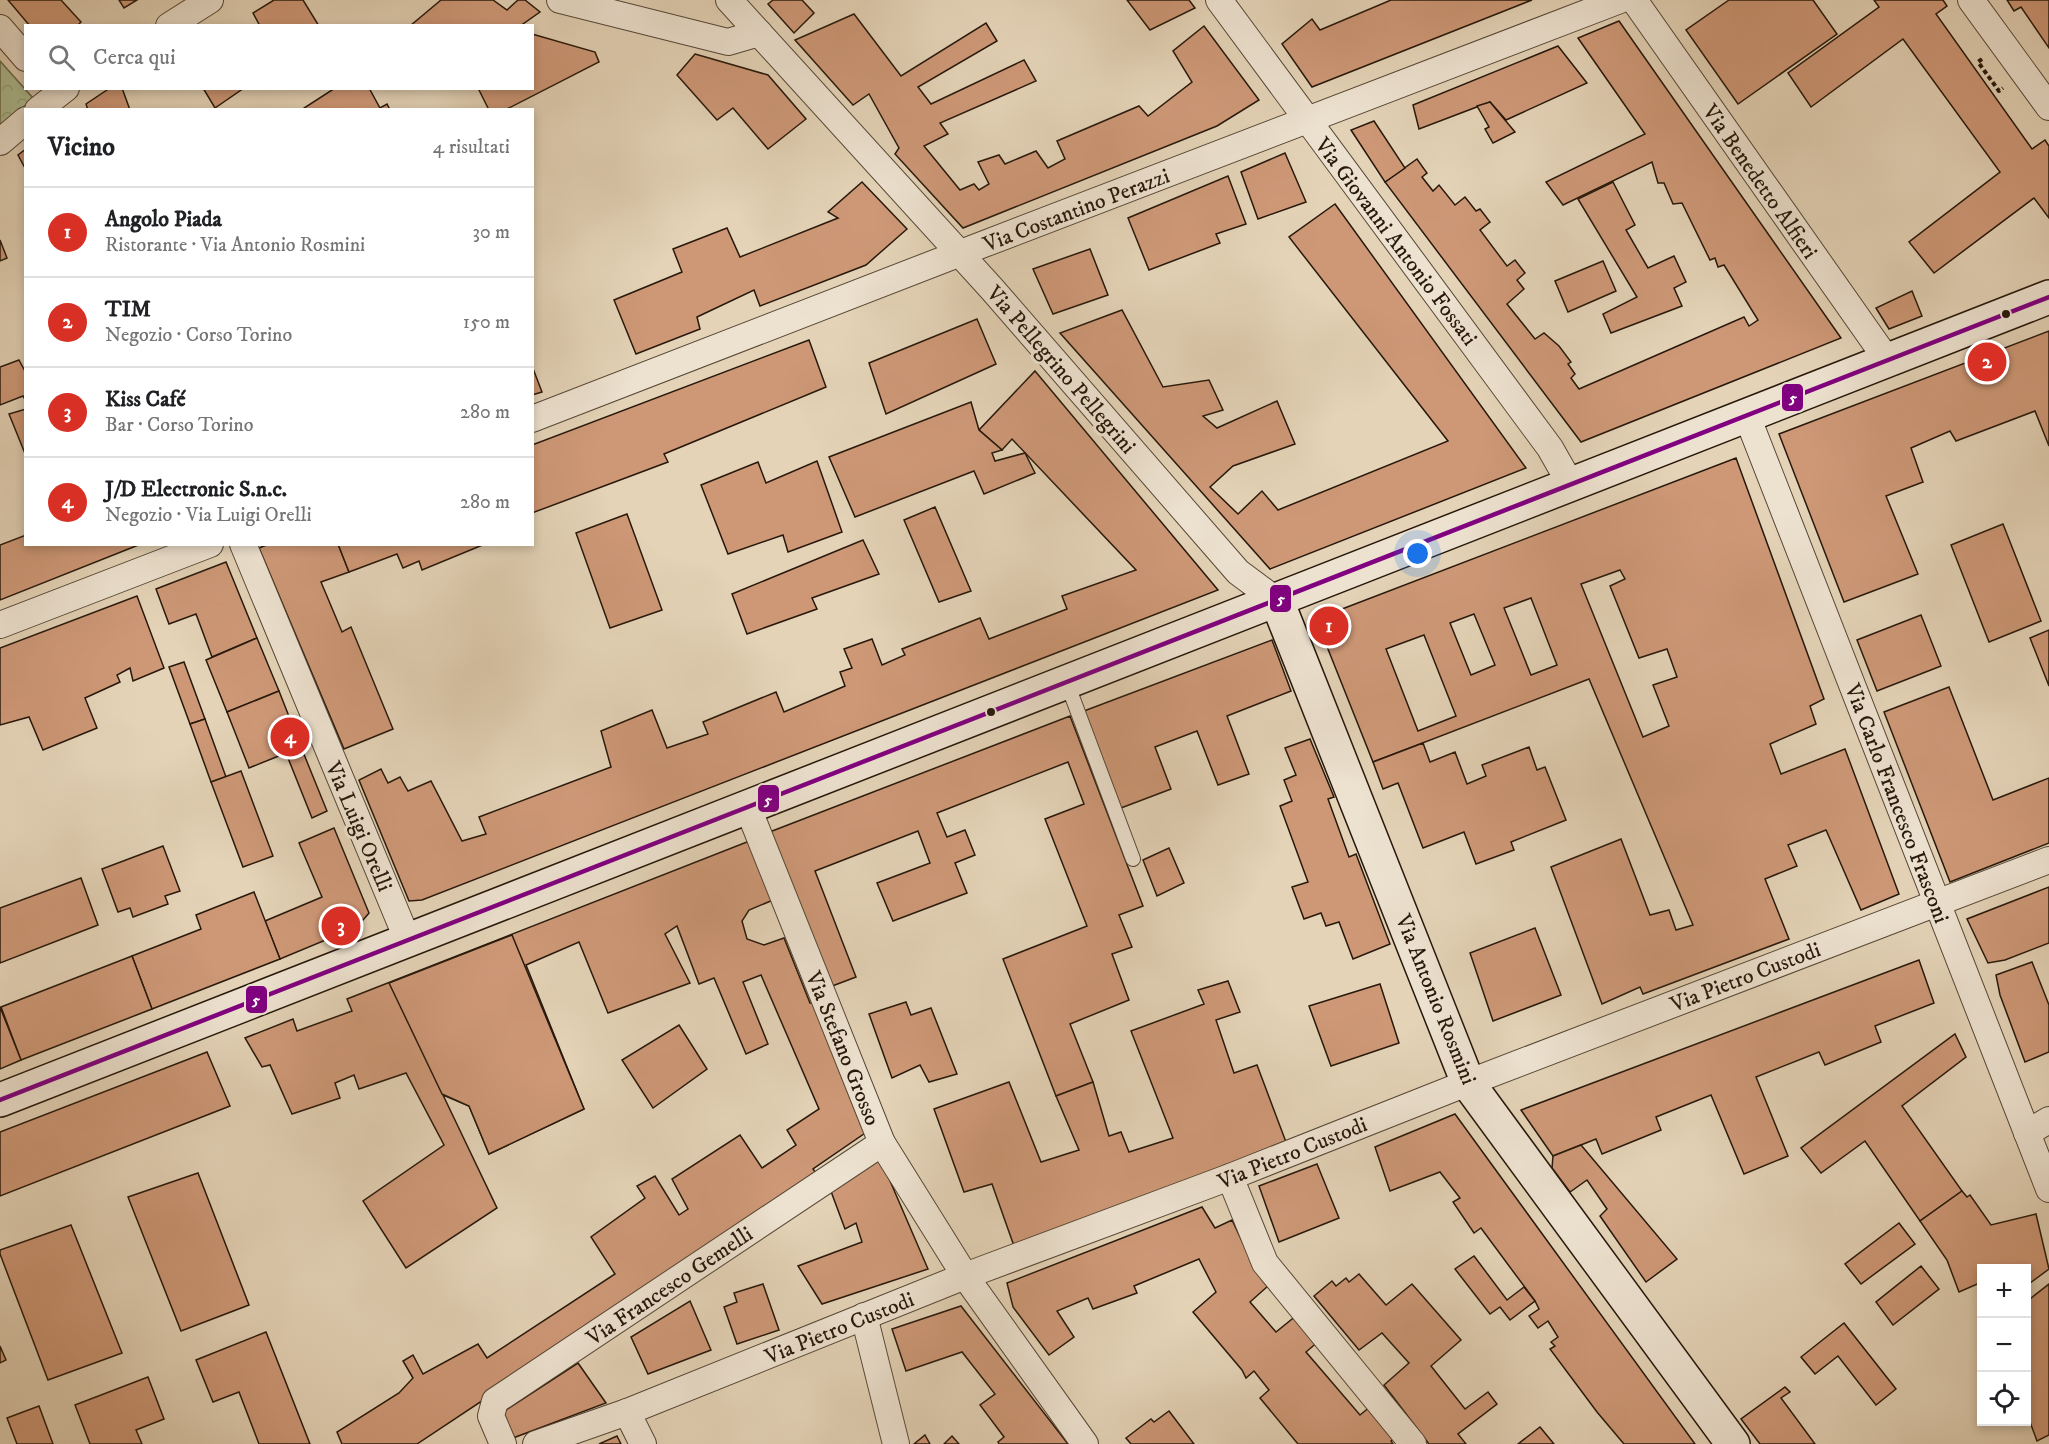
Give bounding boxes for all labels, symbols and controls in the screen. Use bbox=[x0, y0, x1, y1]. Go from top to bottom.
search box bbox=[24, 24, 534, 90]
icon: search bbox=[45, 41, 78, 74]
text: Cerca qui bbox=[93, 44, 176, 71]
street label: Via Benedetto Alfieri bbox=[1696, 98, 1823, 264]
text: Vicino bbox=[48, 131, 115, 164]
street label: Via Giovanni Antonio Fossati bbox=[1308, 132, 1483, 351]
text: 4 risultati bbox=[433, 135, 510, 160]
street label: Via Costantino Perazzi bbox=[979, 162, 1174, 259]
text: Angolo Piada bbox=[105, 206, 222, 233]
text: 1 bbox=[64, 220, 71, 245]
text: 30 m bbox=[472, 220, 510, 245]
text: Ristorante · Via Antonio Rosmini bbox=[105, 233, 365, 258]
street label: Via Pellegrino Pellegrini bbox=[980, 280, 1141, 460]
text: TIM bbox=[105, 296, 151, 323]
unlabelled marker bbox=[2000, 308, 2012, 320]
text: 2 bbox=[63, 310, 72, 335]
text: 150 m bbox=[463, 310, 510, 335]
text: Negozio · Corso Torino bbox=[105, 323, 292, 348]
pin: 2 bbox=[1968, 340, 2006, 385]
line badge: 5 bbox=[1781, 383, 1804, 412]
text: Kiss Café bbox=[105, 386, 186, 413]
text: 5 bbox=[1788, 388, 1797, 408]
text: 3 bbox=[64, 400, 71, 425]
text: 280 m bbox=[460, 400, 510, 425]
text: Bar · Corso Torino bbox=[105, 413, 253, 438]
text: J/D Electronic S.n.c. bbox=[105, 476, 287, 503]
text: 4 bbox=[62, 490, 73, 515]
text: 280 m bbox=[460, 490, 510, 515]
text: Negozio · Via Luigi Orelli bbox=[105, 503, 312, 528]
your location bbox=[1403, 539, 1432, 568]
line badge: 5 bbox=[1269, 584, 1292, 613]
text: 5 bbox=[1276, 589, 1285, 609]
pin: 1 bbox=[1310, 604, 1348, 648]
street label: Via Carlo Francesco Frasconi bbox=[1838, 679, 1955, 927]
unlabelled marker bbox=[985, 706, 997, 718]
pin: 4 bbox=[270, 714, 310, 760]
street label: Via Luigi Orelli bbox=[319, 757, 398, 896]
line badge: 5 bbox=[757, 784, 780, 813]
text: 5 bbox=[763, 790, 772, 810]
pin: 3 bbox=[322, 904, 360, 948]
street label: Via Antonio Rosmini bbox=[1389, 910, 1482, 1089]
street label: Via Pietro Custodi bbox=[1666, 936, 1824, 1019]
street label: Via Stefano Grosso bbox=[799, 967, 886, 1130]
line badge: 5 bbox=[245, 985, 268, 1014]
text: 5 bbox=[251, 990, 260, 1010]
street label: Via Pietro Custodi bbox=[1213, 1111, 1371, 1196]
street label: Via Francesco Gemelli bbox=[581, 1221, 758, 1352]
map controls bbox=[1977, 1264, 2031, 1426]
button: + bbox=[1977, 1264, 2031, 1318]
street label: Via Pietro Custodi bbox=[760, 1286, 918, 1371]
button: − bbox=[1977, 1318, 2031, 1372]
button: locate bbox=[1977, 1372, 2031, 1426]

